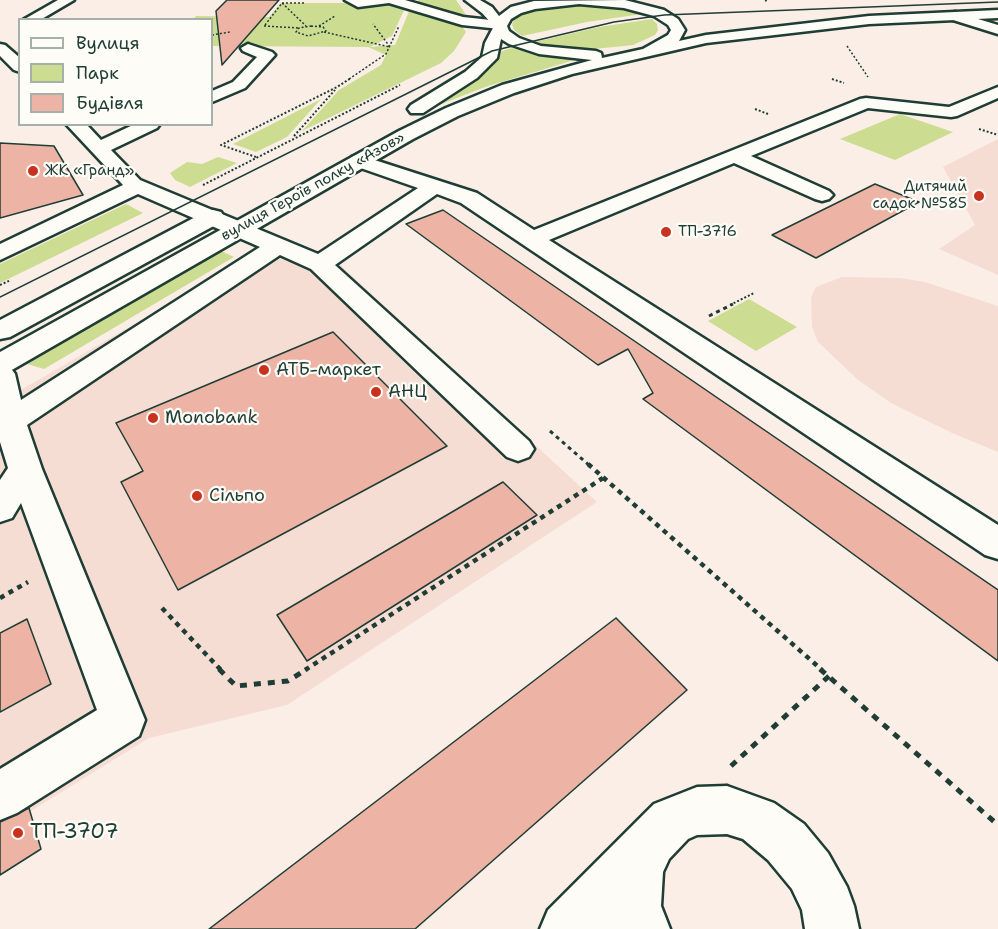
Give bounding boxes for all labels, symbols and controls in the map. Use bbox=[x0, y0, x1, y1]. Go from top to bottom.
legend bbox=[18, 18, 213, 126]
text: Вулиця bbox=[76, 31, 140, 55]
text: Парк bbox=[76, 61, 119, 85]
text: Будівля bbox=[76, 91, 144, 115]
street label: вулиця Героїв полку «Азов» bbox=[218, 129, 408, 245]
place label: ЖК «Гранд» bbox=[45, 162, 134, 180]
marker: ЖК «Гранд» bbox=[26, 164, 40, 178]
place label: Дитячий садок №585 bbox=[873, 178, 967, 213]
marker: Дитячий садок №585 bbox=[972, 189, 986, 203]
place label: ТП-3716 bbox=[678, 223, 737, 241]
marker: ТП-3716 bbox=[659, 225, 673, 239]
place label: АТБ-маркет bbox=[276, 359, 381, 381]
marker: АТБ-маркет bbox=[257, 363, 271, 377]
place label: АНЦ bbox=[388, 381, 427, 403]
marker: АНЦ bbox=[369, 385, 383, 399]
place label: Monobank bbox=[165, 407, 258, 429]
marker: Monobank bbox=[146, 411, 160, 425]
place label: Сільпо bbox=[209, 485, 265, 507]
marker: Сільпо bbox=[190, 489, 204, 503]
place label: ТП-3707 bbox=[30, 820, 119, 846]
marker: ТП-3707 bbox=[11, 826, 25, 840]

